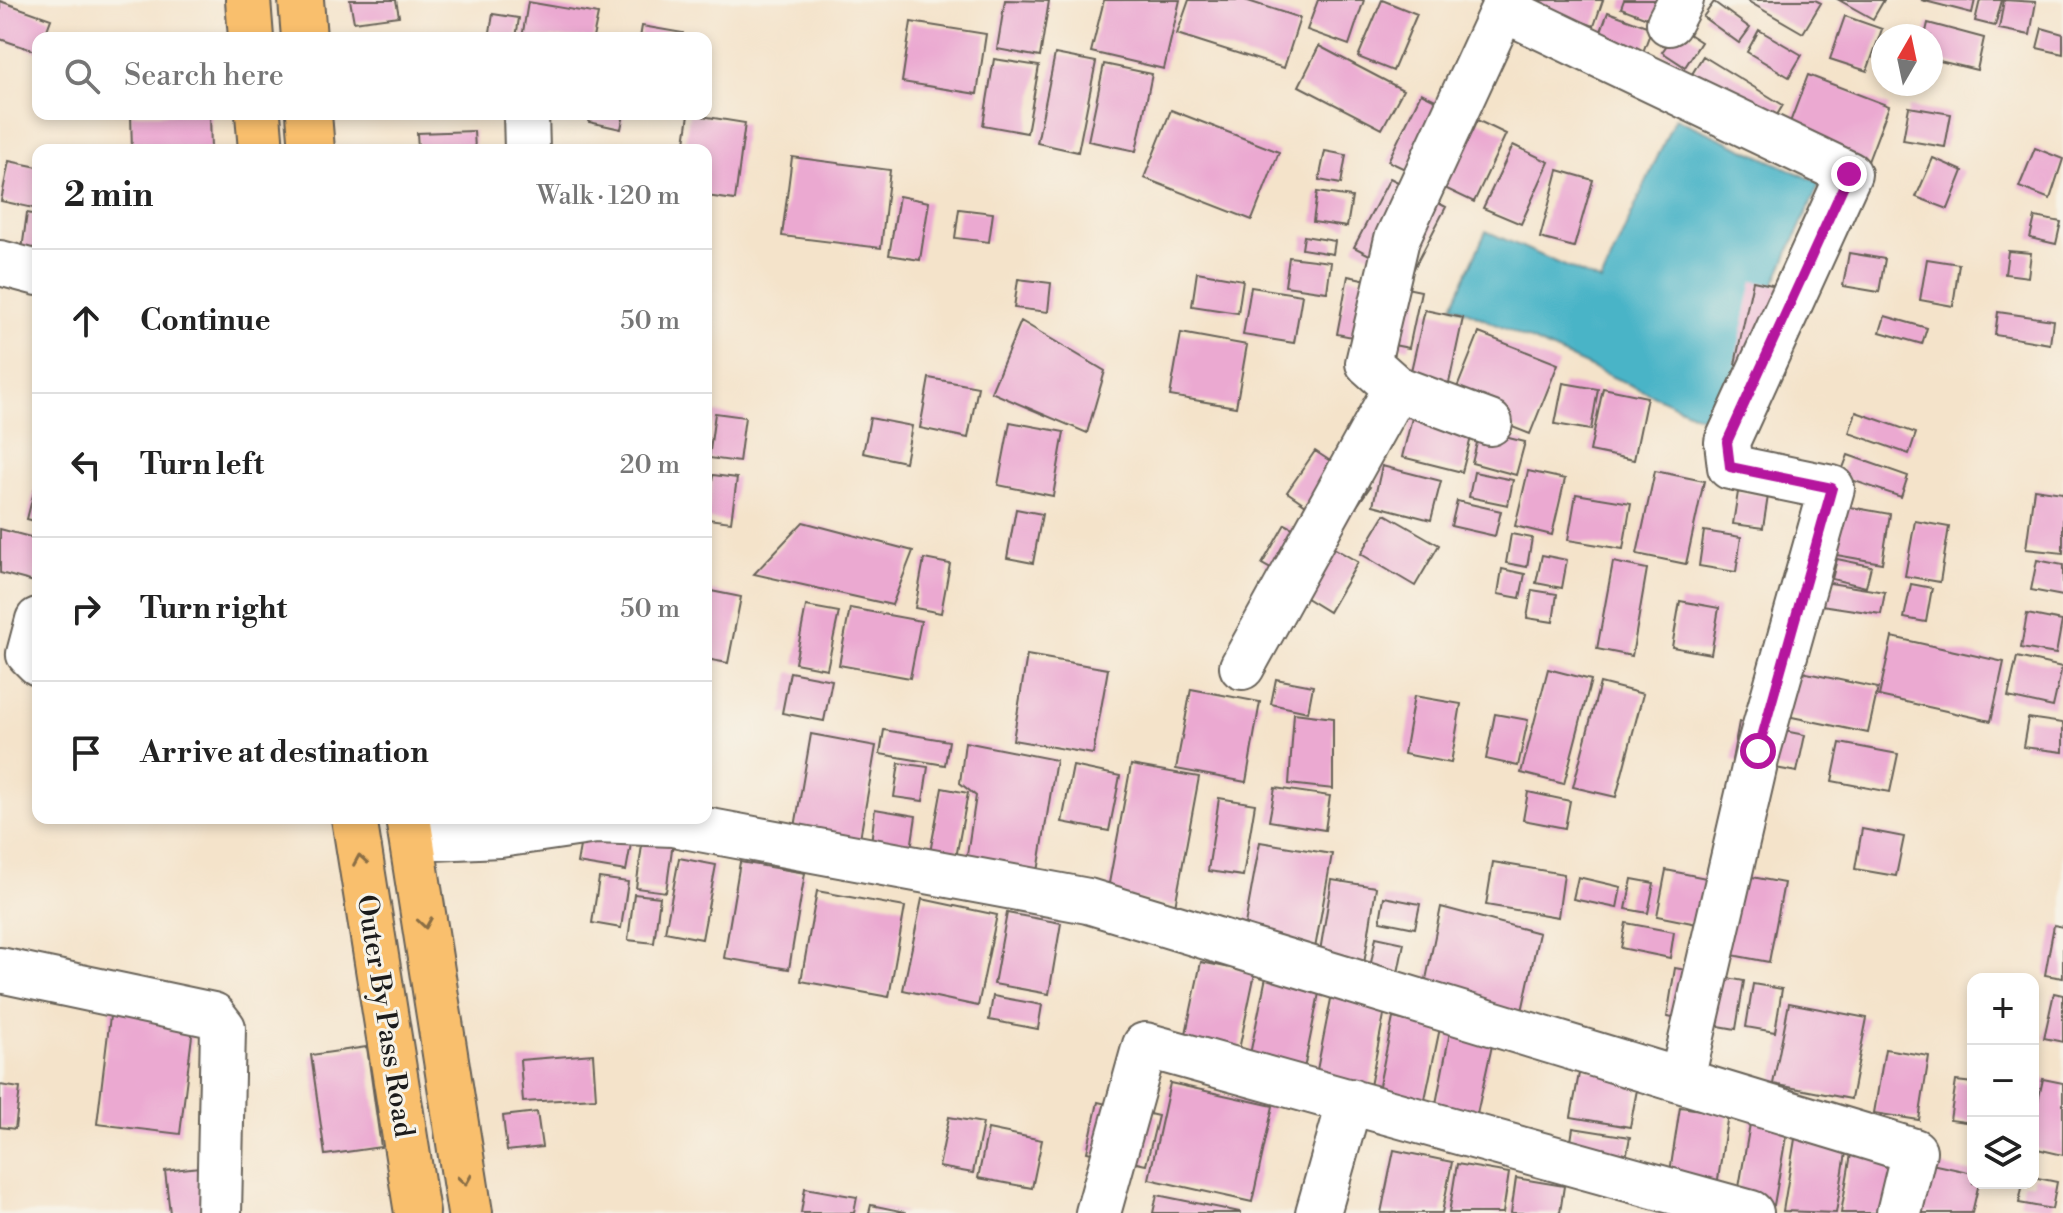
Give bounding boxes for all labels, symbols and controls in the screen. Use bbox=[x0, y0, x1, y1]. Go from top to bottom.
north arrow bbox=[1871, 24, 1943, 96]
search box bbox=[32, 32, 712, 120]
icon: search bbox=[60, 54, 104, 98]
text: Search here bbox=[124, 57, 284, 95]
route end bbox=[1831, 156, 1867, 192]
text: 2 min bbox=[64, 175, 153, 217]
text: Walk · 120 m bbox=[537, 180, 680, 212]
icon: ahead bbox=[64, 299, 108, 343]
text: Continue bbox=[140, 302, 271, 340]
text: 50 m bbox=[620, 305, 680, 337]
icon: left bbox=[64, 443, 108, 487]
text: Turn left bbox=[140, 446, 264, 484]
text: 20 m bbox=[620, 449, 680, 481]
icon: right bbox=[64, 587, 108, 631]
text: Turn right bbox=[140, 590, 287, 628]
text: 50 m bbox=[620, 593, 680, 625]
icon: arrive bbox=[64, 731, 108, 775]
route start bbox=[1740, 733, 1776, 769]
text: Arrive at destination bbox=[140, 734, 429, 772]
one-way arrow bbox=[353, 853, 370, 866]
street label: Outer By Pass Road bbox=[349, 892, 421, 1140]
one-way arrow bbox=[416, 916, 433, 930]
map controls bbox=[1967, 973, 2039, 1189]
button: + bbox=[1967, 973, 2039, 1045]
button: − bbox=[1967, 1045, 2039, 1117]
button: layers bbox=[1967, 1117, 2039, 1189]
one-way arrow bbox=[456, 1173, 473, 1186]

